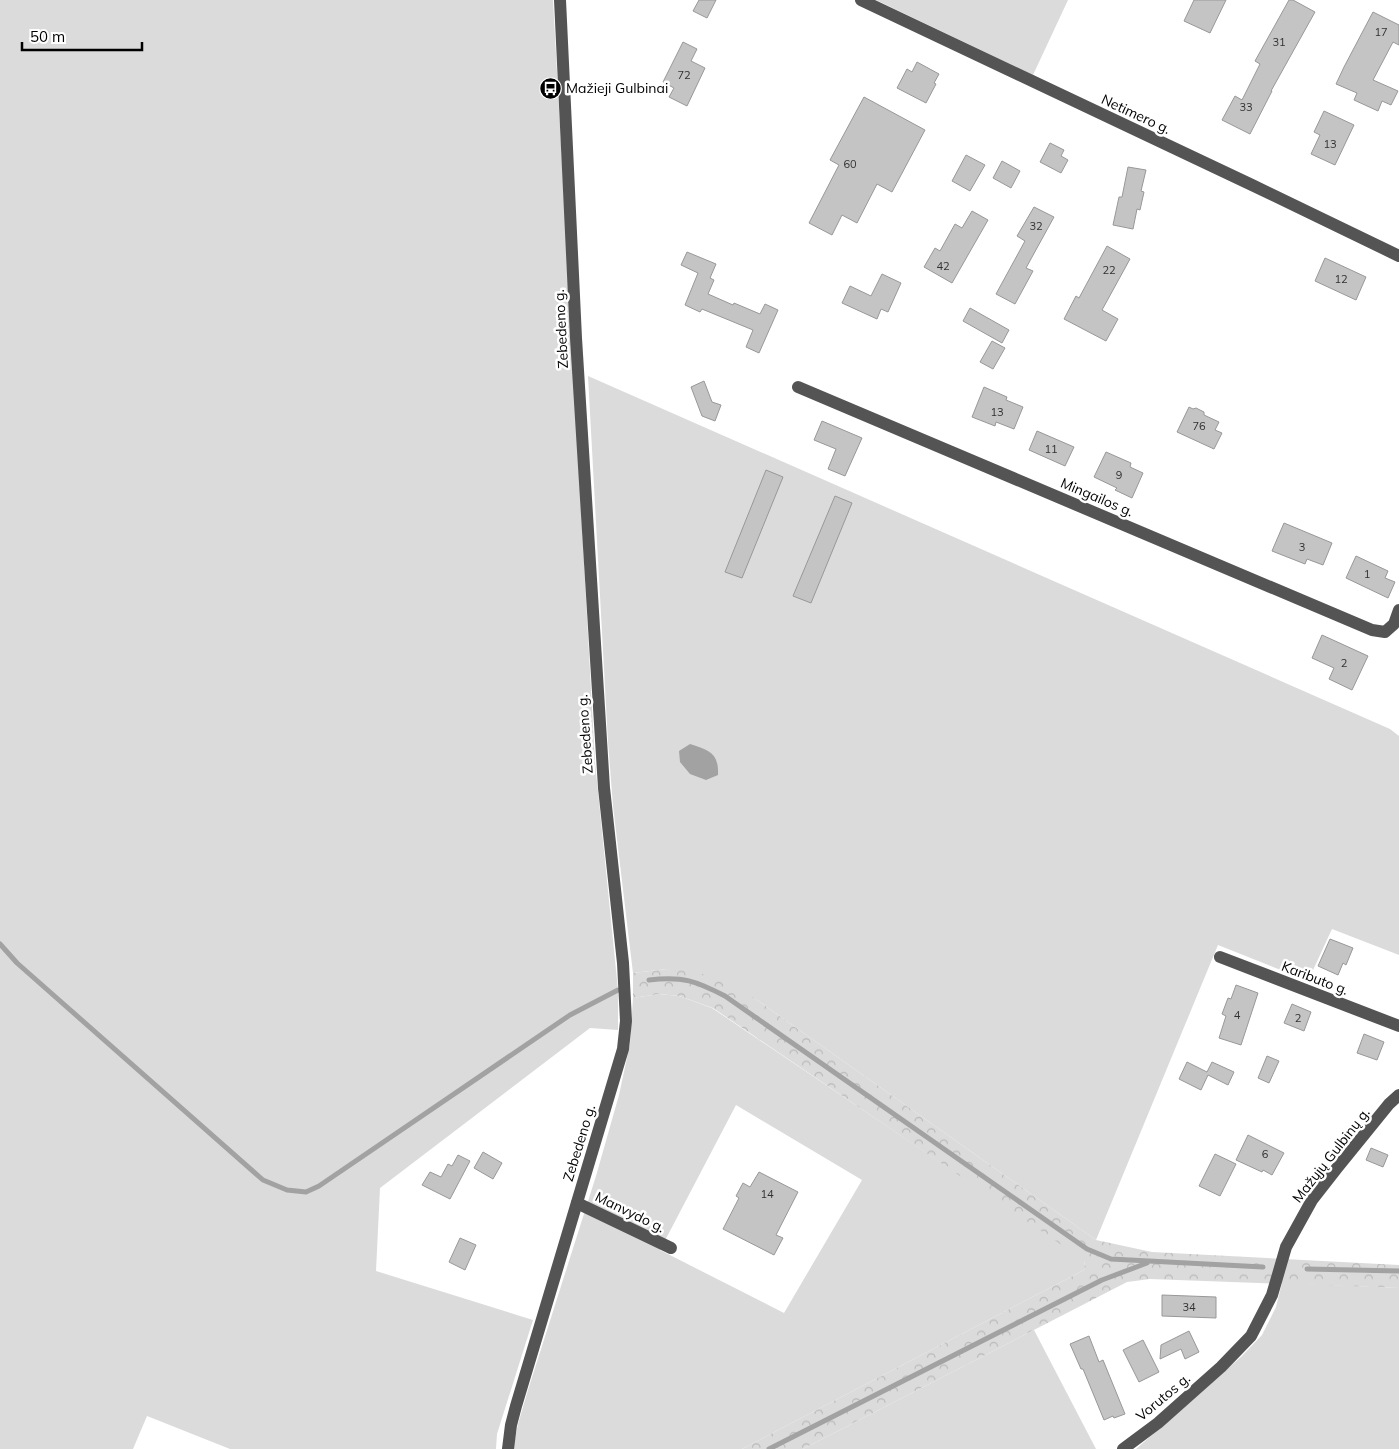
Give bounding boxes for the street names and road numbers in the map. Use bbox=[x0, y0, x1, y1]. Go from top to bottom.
street label: Netimero g. bbox=[1098, 90, 1174, 138]
street label: Zebedeno g. bbox=[550, 289, 572, 369]
street label: Mingailos g. bbox=[1058, 474, 1136, 520]
street label: Zebedeno g. bbox=[573, 694, 597, 774]
street label: Kaributo g. bbox=[1279, 957, 1351, 999]
street label: Zebedeno g. bbox=[559, 1102, 599, 1184]
street label: Mažųjų Gulbinų g. bbox=[1288, 1104, 1374, 1206]
street label: Manvydo g. bbox=[592, 1187, 668, 1237]
street label: Vorutos g. bbox=[1132, 1369, 1194, 1425]

